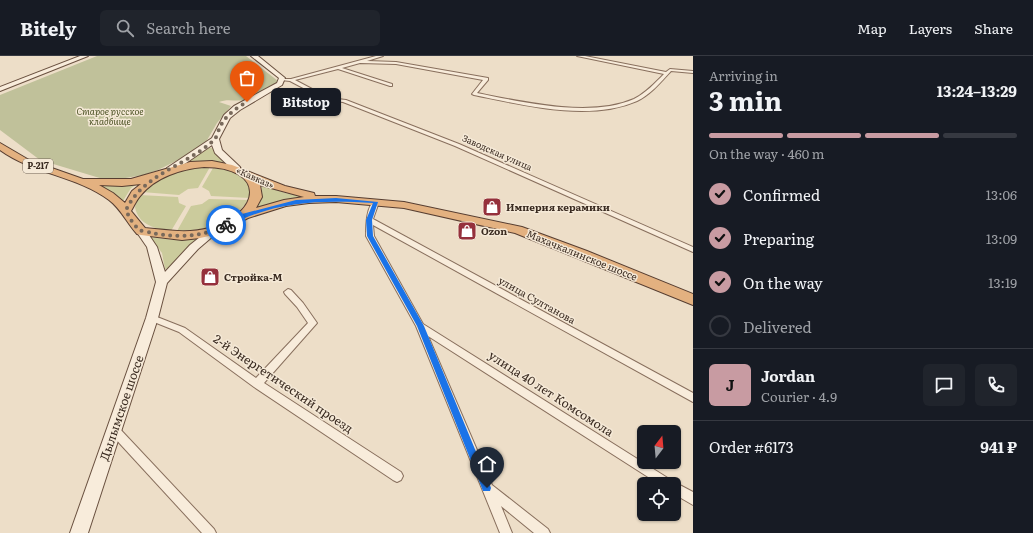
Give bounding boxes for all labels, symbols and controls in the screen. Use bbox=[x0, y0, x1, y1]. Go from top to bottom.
search box bbox=[100, 10, 380, 46]
text: Bitely bbox=[20, 14, 76, 42]
text: Search here bbox=[146, 16, 230, 39]
icon: search bbox=[114, 17, 136, 39]
text: Map bbox=[857, 18, 887, 38]
text: Layers bbox=[909, 18, 952, 38]
text: Share bbox=[974, 18, 1013, 38]
pin bbox=[230, 61, 264, 102]
text: Arriving in bbox=[709, 66, 778, 85]
icon: bag bbox=[236, 67, 258, 89]
text: 13:24–13:29 bbox=[937, 79, 1017, 102]
text: 3 min bbox=[709, 80, 782, 119]
callout: Bitstop bbox=[271, 88, 341, 116]
text: Bitstop bbox=[282, 92, 330, 111]
park label: Старое русское кладбище bbox=[76, 104, 144, 128]
street label: Заводская улица bbox=[460, 130, 535, 174]
text: On the way · 460 m bbox=[709, 144, 824, 163]
road number: Р-217 bbox=[23, 159, 53, 173]
street label: «Кавказ» bbox=[234, 163, 277, 192]
icon: check bbox=[709, 183, 731, 205]
text: Confirmed bbox=[743, 183, 820, 206]
text: 13:06 bbox=[986, 185, 1017, 204]
shop icon: Империя керамики bbox=[481, 196, 503, 218]
place label: Империя керамики bbox=[506, 199, 610, 214]
courier bbox=[206, 205, 246, 245]
icon: bike bbox=[215, 214, 237, 236]
shop icon: Ozon bbox=[456, 220, 478, 242]
place label: Ozon bbox=[481, 223, 507, 238]
street label: Махачкалинское шоссе bbox=[525, 225, 640, 284]
icon: check bbox=[709, 227, 731, 249]
text: Preparing bbox=[743, 227, 814, 250]
text: 13:09 bbox=[986, 229, 1017, 248]
shop icon: Стройка-М bbox=[199, 266, 221, 288]
place label: Стройка-М bbox=[224, 269, 282, 284]
icon: check bbox=[709, 271, 731, 293]
text: On the way bbox=[743, 271, 823, 294]
street label: улица Султанова bbox=[496, 272, 579, 327]
text: 13:19 bbox=[988, 273, 1017, 292]
text: Delivered bbox=[743, 315, 812, 338]
street label: 2-й Энергетический проезд bbox=[210, 329, 357, 437]
street label: улица 40 лет Комсомола bbox=[485, 346, 618, 441]
street label: Дылымское шоссе bbox=[95, 353, 148, 463]
text: Jordan bbox=[761, 364, 815, 387]
button: chat bbox=[923, 364, 965, 406]
button: phone bbox=[975, 364, 1017, 406]
text: J bbox=[726, 373, 734, 396]
text: Courier · 4.9 bbox=[761, 387, 837, 406]
north arrow bbox=[637, 425, 681, 469]
map controls bbox=[637, 425, 681, 521]
text: Order #6173 bbox=[709, 435, 794, 458]
text: 941 ₽ bbox=[980, 435, 1017, 458]
pin bbox=[470, 447, 504, 488]
icon: home bbox=[476, 453, 498, 475]
button: locate bbox=[637, 477, 681, 521]

